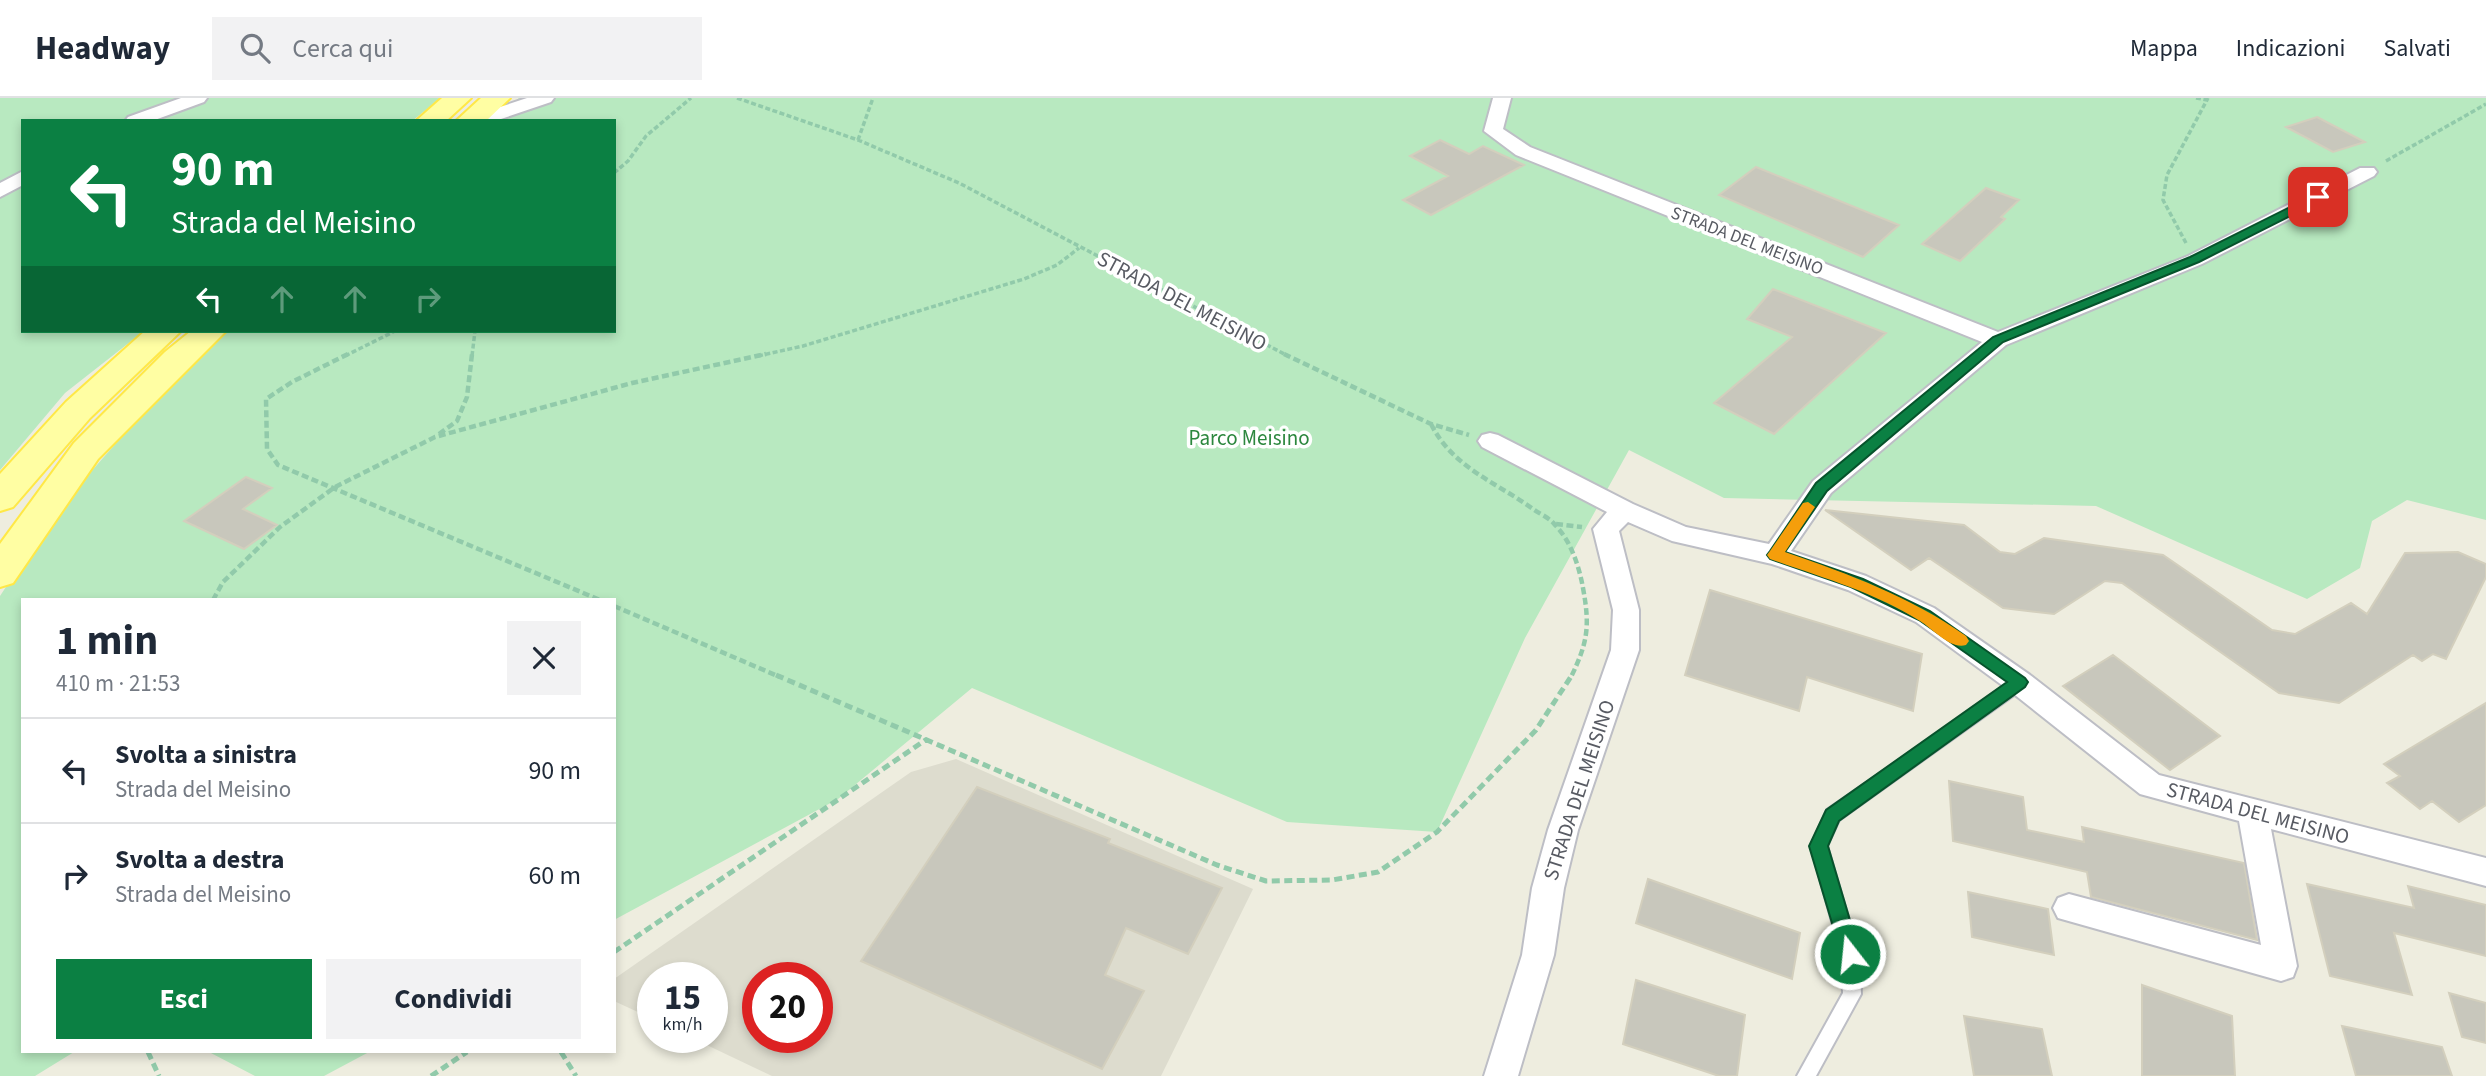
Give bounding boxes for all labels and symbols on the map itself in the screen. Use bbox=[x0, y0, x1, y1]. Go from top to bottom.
pin bbox=[2288, 167, 2348, 227]
street label: STRADA DEL MEISINO bbox=[1667, 200, 1827, 282]
street label: STRADA DEL MEISINO bbox=[1092, 244, 1272, 358]
park label: Parco Meisino bbox=[1188, 423, 1310, 453]
street label: STRADA DEL MEISINO bbox=[1536, 696, 1622, 884]
street label: STRADA DEL MEISINO bbox=[2163, 774, 2353, 852]
position arrow bbox=[1813, 917, 1887, 991]
speed limit sign: 20 bbox=[742, 962, 833, 1053]

